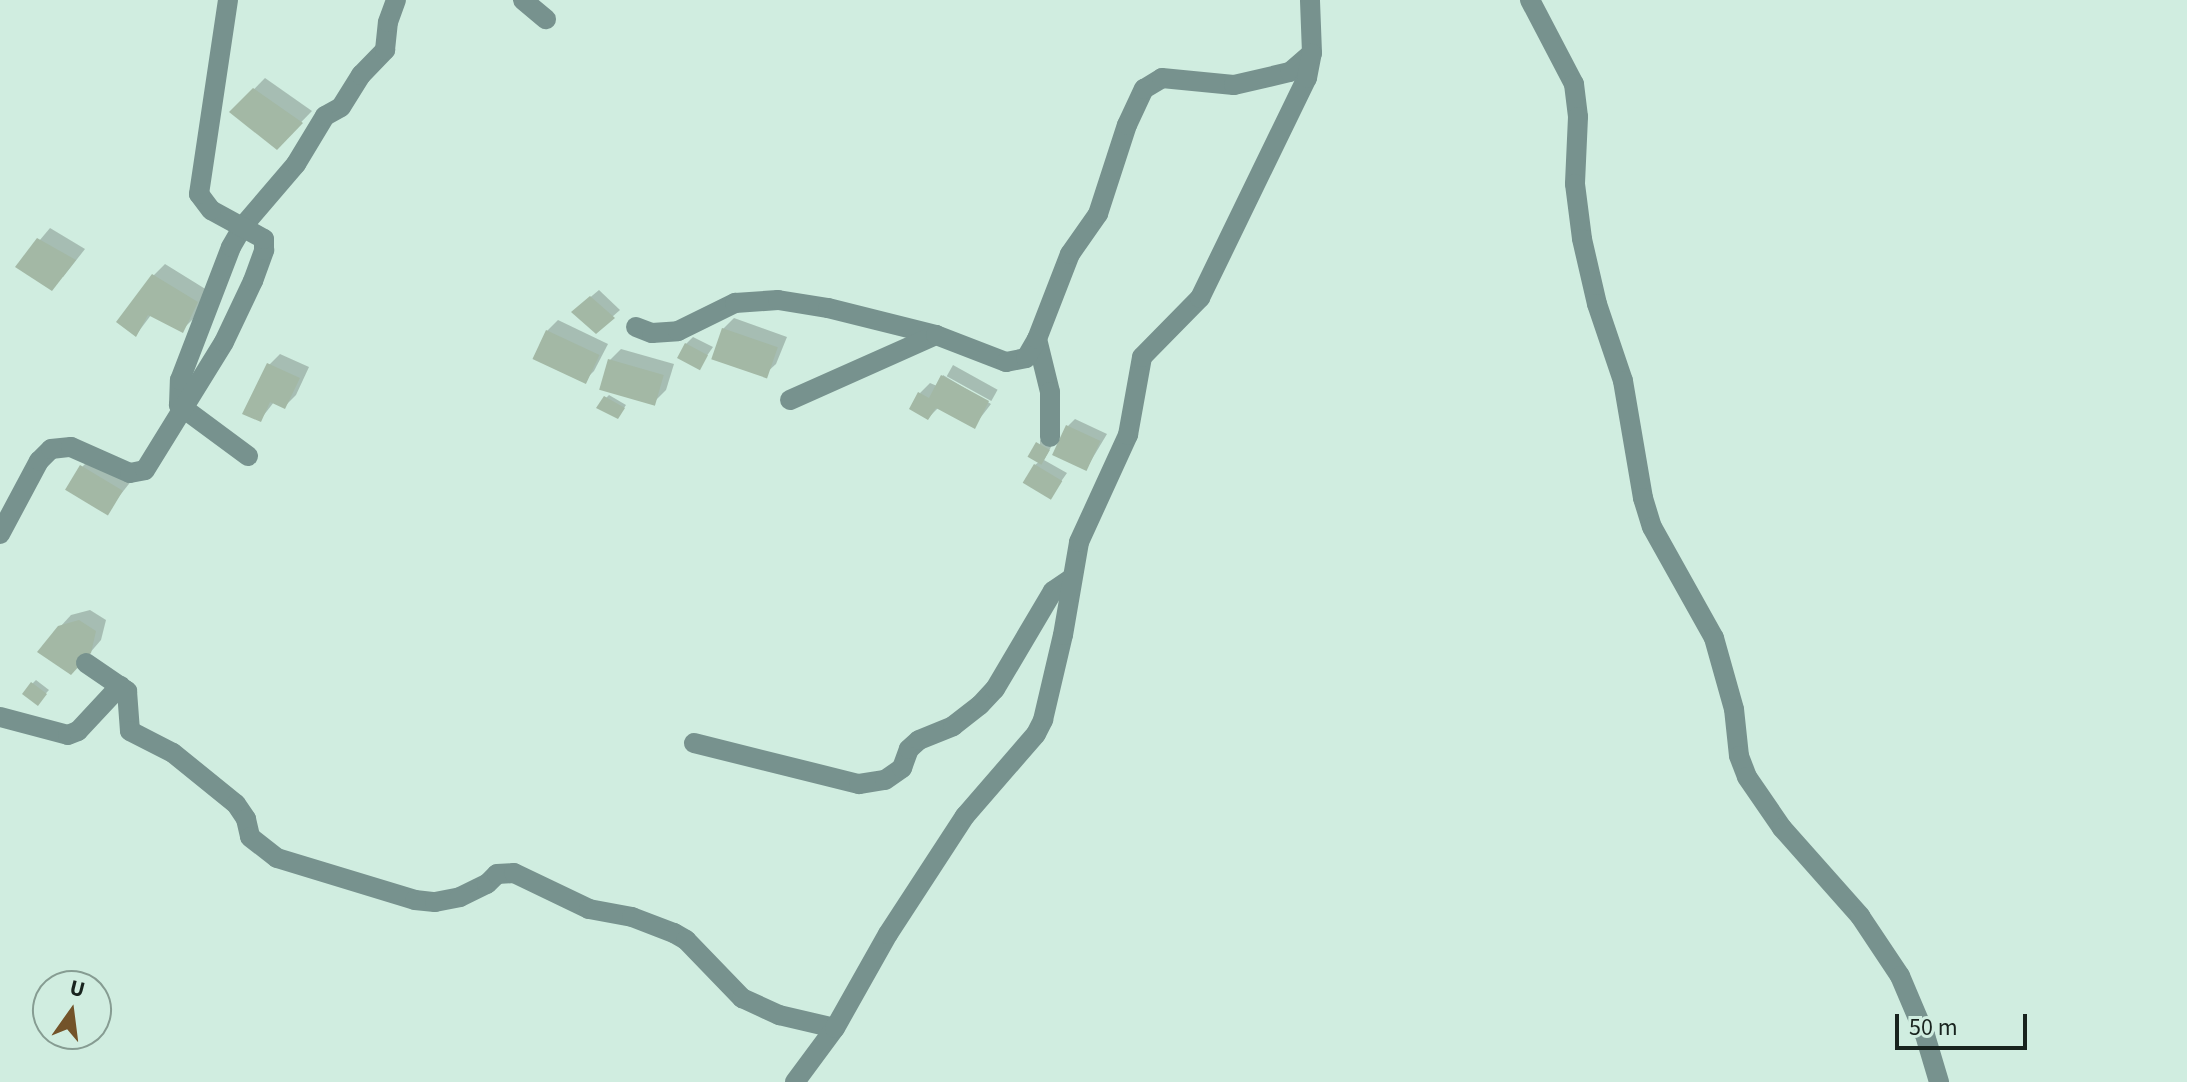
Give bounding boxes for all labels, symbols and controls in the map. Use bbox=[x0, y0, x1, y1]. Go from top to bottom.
north arrow bbox=[32, 970, 112, 1050]
text: U bbox=[66, 971, 88, 1006]
scale bar bbox=[1899, 998, 2031, 1048]
text: 50 m bbox=[1909, 1010, 1958, 1045]

